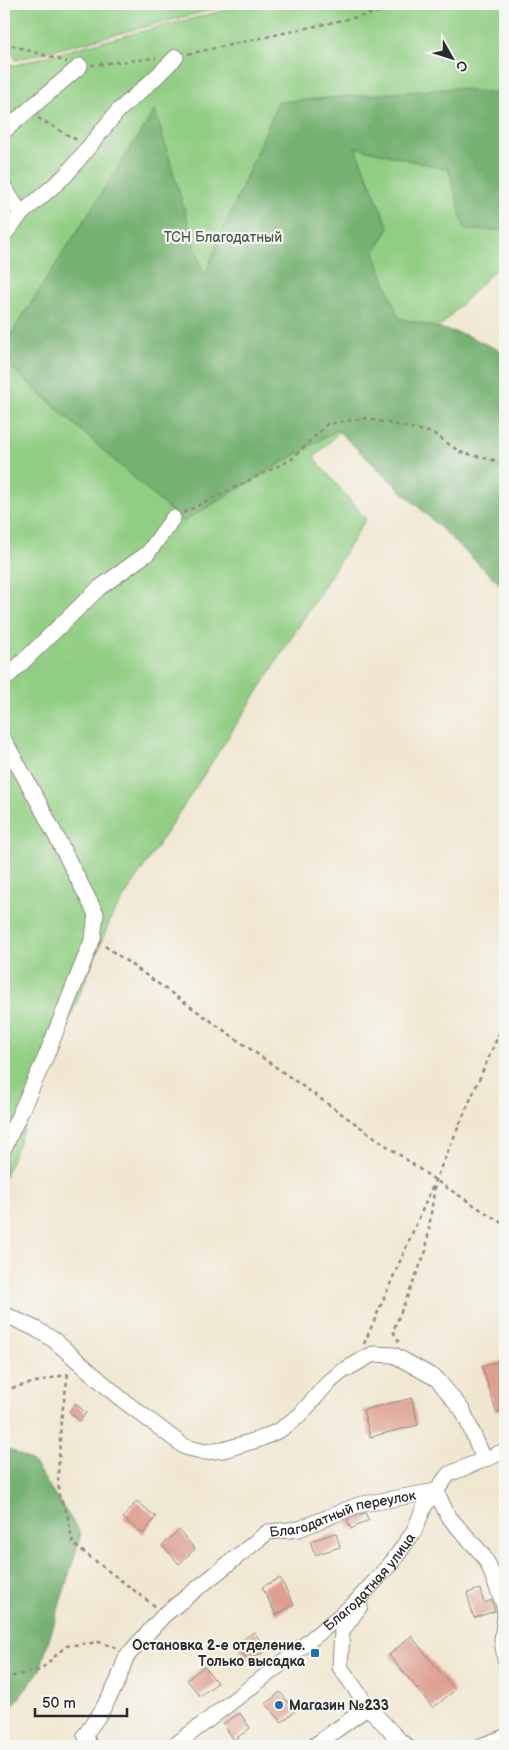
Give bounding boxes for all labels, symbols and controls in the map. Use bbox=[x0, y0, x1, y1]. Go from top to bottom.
north arrow bbox=[426, 32, 476, 82]
text: С bbox=[452, 57, 471, 75]
park label: ТСН Благодатный bbox=[164, 229, 282, 246]
street label: Благодатный переулок bbox=[269, 1486, 418, 1540]
street label: Благодатная улица bbox=[320, 1529, 419, 1634]
place label: Остановка 2-е отделение. Только высадка bbox=[132, 1637, 306, 1670]
marker: Остановка 2-е отделение. Только высадка bbox=[309, 1647, 321, 1659]
scale bar bbox=[35, 1685, 128, 1717]
text: 50 m bbox=[42, 1694, 76, 1713]
place label: Магазин №233 bbox=[289, 1697, 389, 1714]
marker: Магазин №233 bbox=[273, 1699, 285, 1711]

